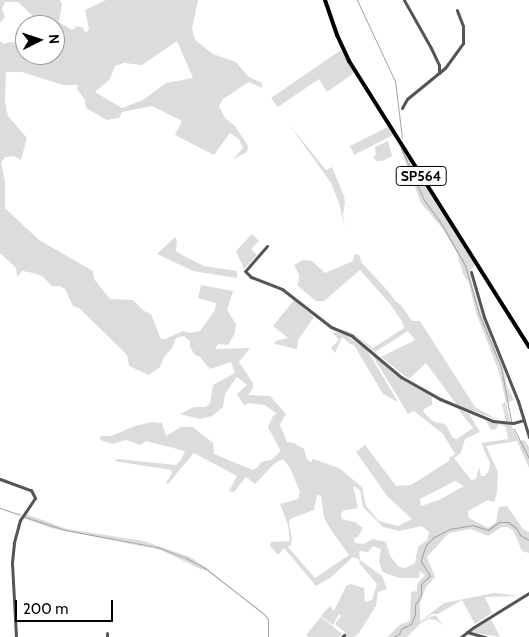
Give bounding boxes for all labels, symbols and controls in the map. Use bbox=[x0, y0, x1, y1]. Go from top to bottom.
north arrow bbox=[15, 15, 65, 65]
text: N bbox=[45, 33, 63, 45]
road number: SP564 bbox=[395, 165, 447, 188]
scale bar bbox=[18, 590, 115, 622]
text: 200 m bbox=[23, 600, 68, 618]

